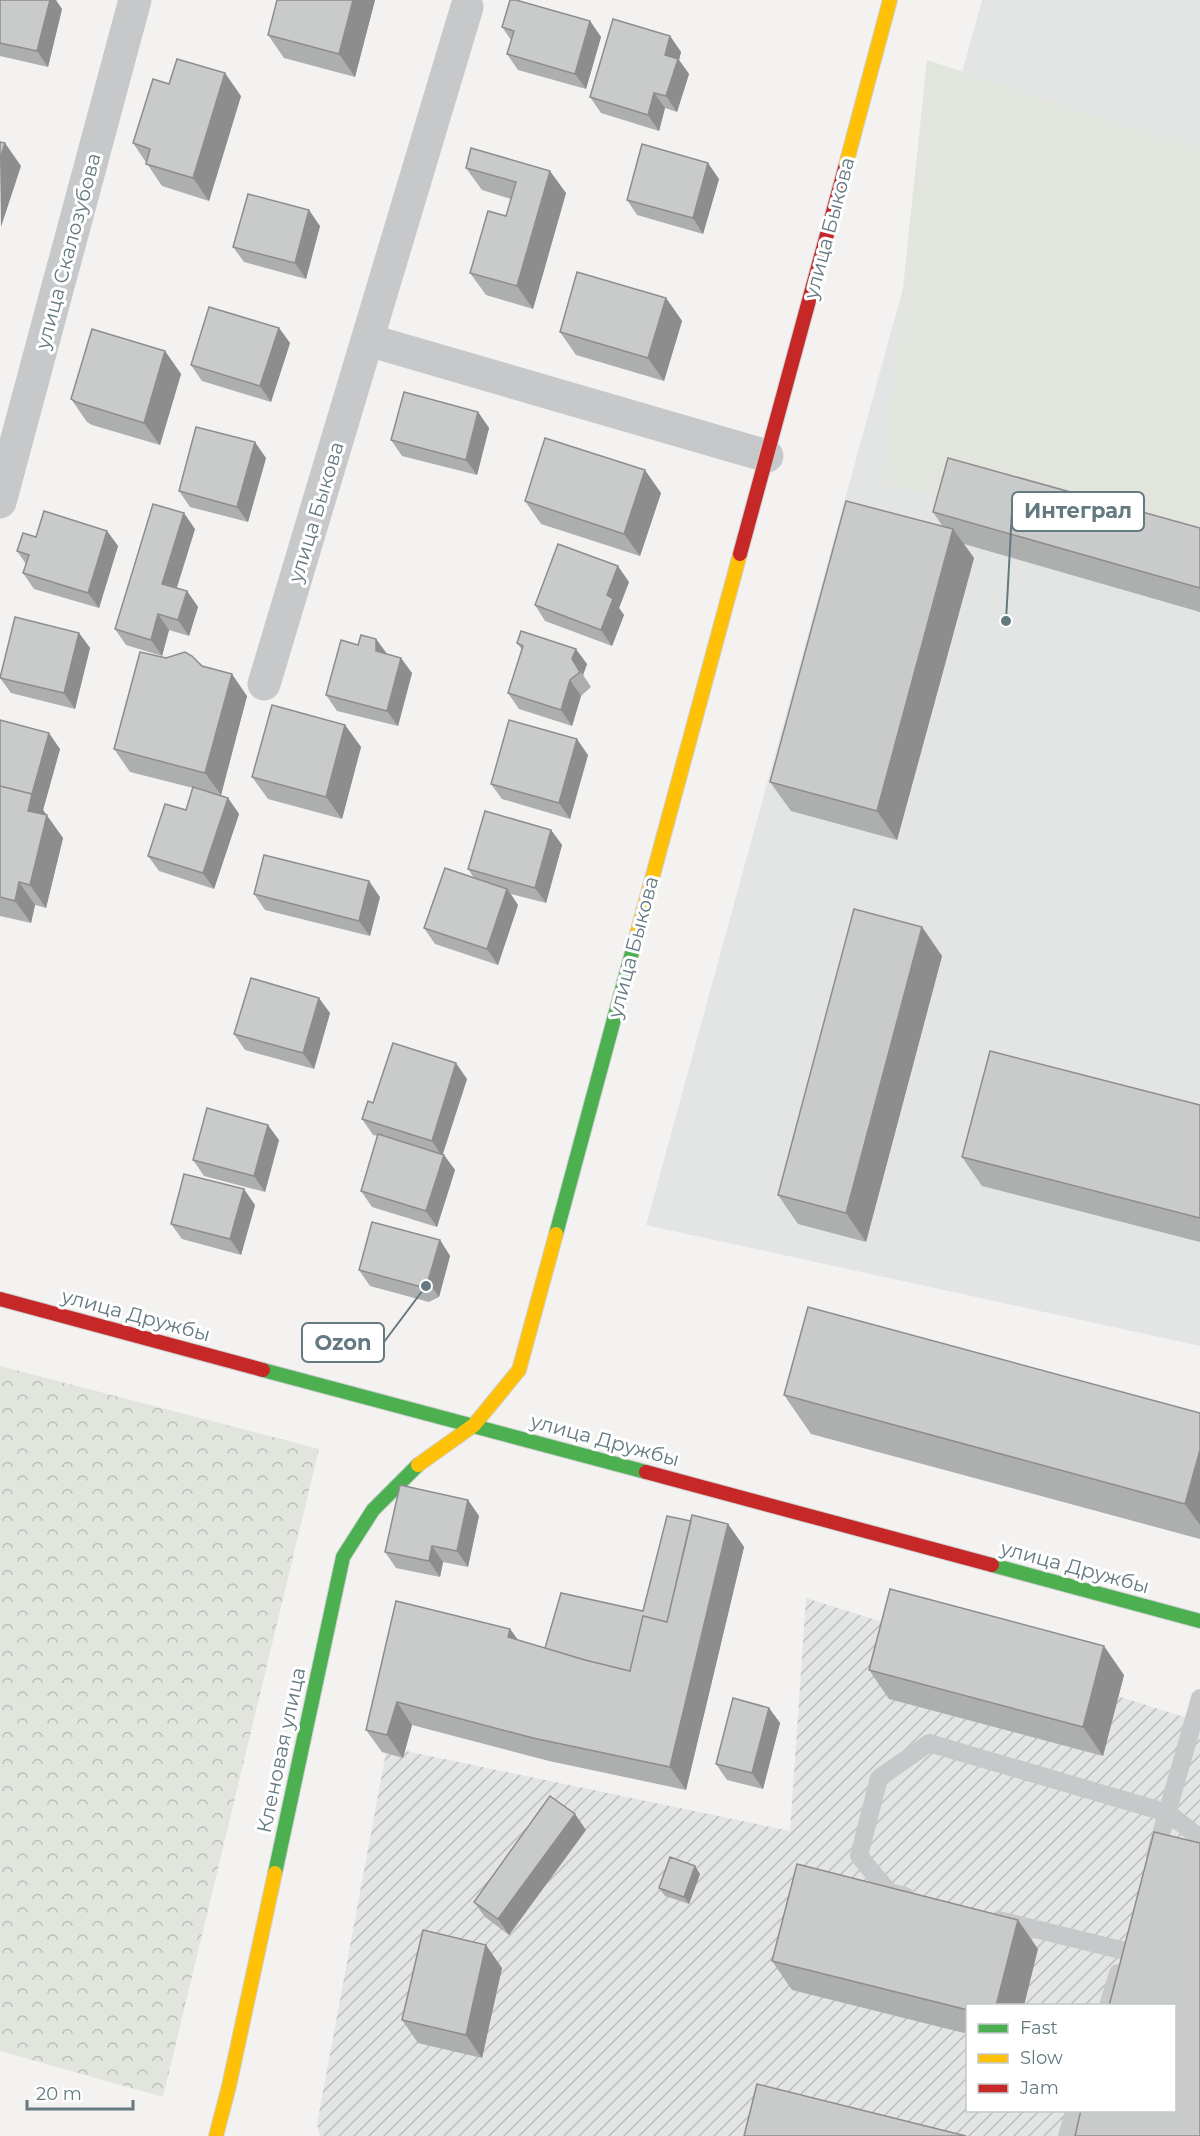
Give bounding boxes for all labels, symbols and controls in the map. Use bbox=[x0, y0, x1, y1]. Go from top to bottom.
street label: улица Скалозубова bbox=[30, 150, 106, 353]
street label: улица Быкова bbox=[798, 155, 859, 302]
street label: улица Быкова bbox=[283, 439, 349, 586]
callout: Интеграл bbox=[1012, 492, 1144, 531]
text: Интеграл bbox=[1024, 498, 1132, 523]
street label: улица Быкова bbox=[602, 874, 663, 1021]
street label: улица Дружбы bbox=[58, 1283, 213, 1346]
callout: Ozon bbox=[302, 1323, 384, 1362]
text: Ozon bbox=[314, 1330, 372, 1355]
street label: улица Дружбы bbox=[527, 1408, 682, 1471]
street label: улица Дружбы bbox=[997, 1535, 1152, 1598]
street label: Кленовая улица bbox=[252, 1665, 310, 1835]
legend bbox=[966, 2004, 1176, 2112]
text: Fast bbox=[1020, 2017, 1058, 2039]
text: Slow bbox=[1020, 2047, 1063, 2069]
scale bar bbox=[27, 2073, 134, 2111]
text: Jam bbox=[1019, 2077, 1059, 2099]
text: 20 m bbox=[36, 2083, 82, 2105]

